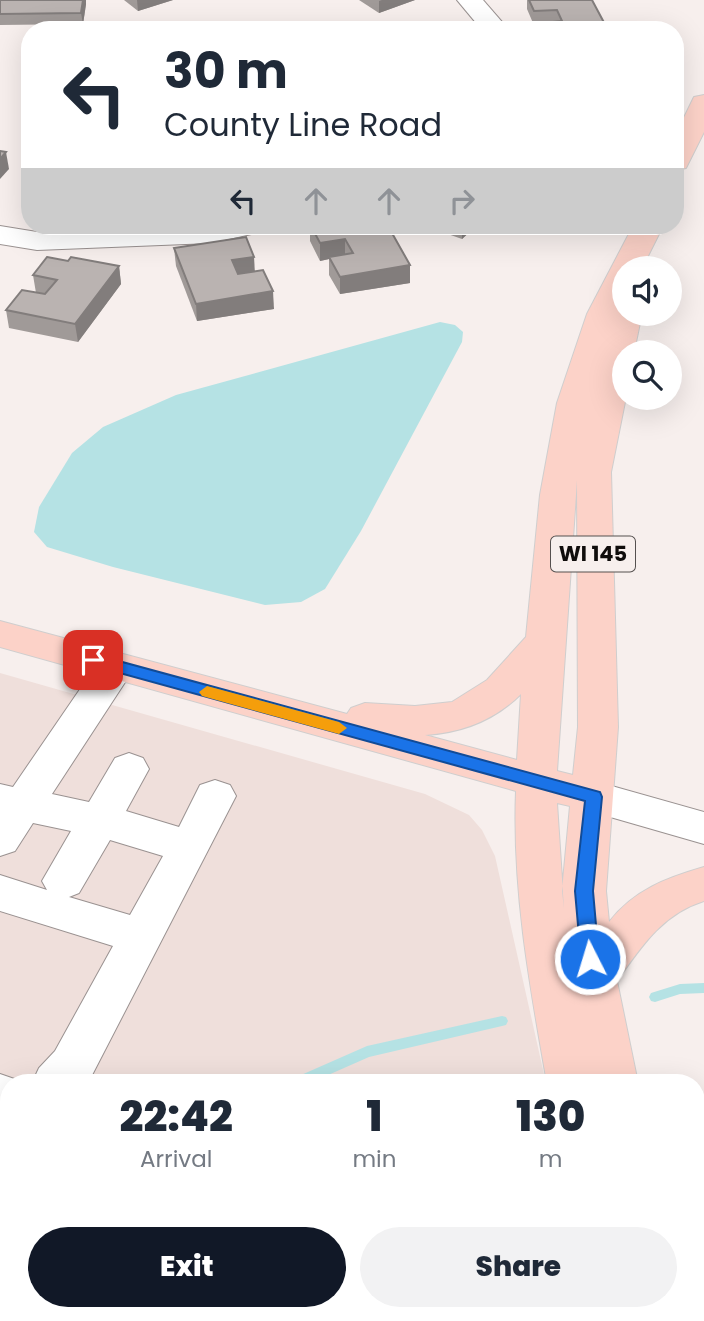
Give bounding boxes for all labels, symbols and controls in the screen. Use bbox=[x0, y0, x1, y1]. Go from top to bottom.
text: 30 m bbox=[164, 37, 288, 105]
icon: left bbox=[49, 49, 140, 140]
text: County Line Road bbox=[164, 102, 442, 147]
icon: left bbox=[224, 182, 262, 220]
icon: ahead bbox=[297, 182, 335, 220]
icon: ahead bbox=[370, 182, 408, 220]
icon: right bbox=[443, 182, 481, 220]
map controls bbox=[612, 256, 682, 410]
button: sound bbox=[612, 256, 682, 326]
button: search bbox=[612, 340, 682, 410]
road number: WI 145 bbox=[551, 536, 635, 572]
pin bbox=[63, 630, 123, 690]
icon: arrive bbox=[74, 641, 112, 679]
position arrow bbox=[553, 922, 627, 996]
text: 22:42 bbox=[120, 1087, 233, 1146]
text: 1 bbox=[366, 1087, 383, 1146]
text: 130 bbox=[516, 1087, 585, 1146]
text: Arrival bbox=[140, 1143, 212, 1175]
text: min bbox=[352, 1143, 396, 1175]
text: m bbox=[539, 1143, 563, 1175]
button: Exit bbox=[28, 1227, 346, 1307]
button: Share bbox=[360, 1227, 677, 1307]

